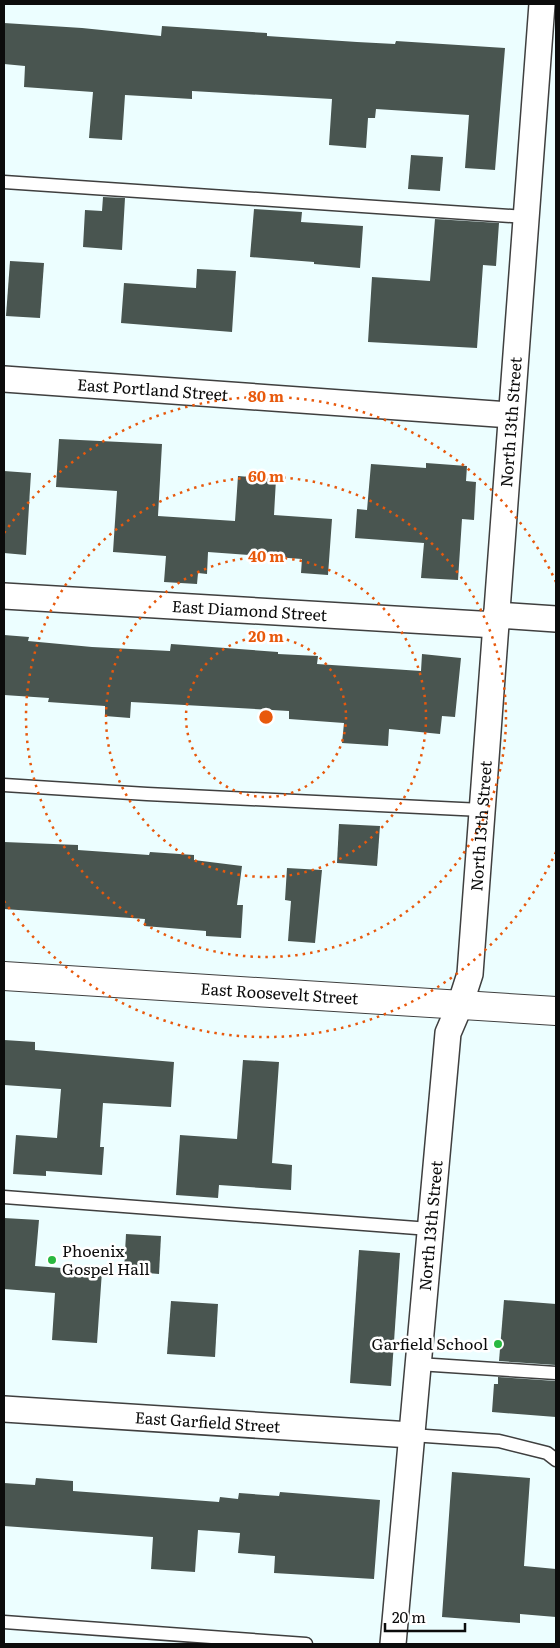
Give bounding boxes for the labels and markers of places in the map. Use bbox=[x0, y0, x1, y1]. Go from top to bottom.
centre of rings bbox=[257, 708, 275, 726]
place label: Phoenix Gospel Hall bbox=[62, 1238, 150, 1280]
marker: Phoenix Gospel Hall bbox=[46, 1254, 58, 1266]
place label: Garfield School bbox=[372, 1331, 488, 1355]
marker: Garfield School bbox=[492, 1338, 504, 1350]

